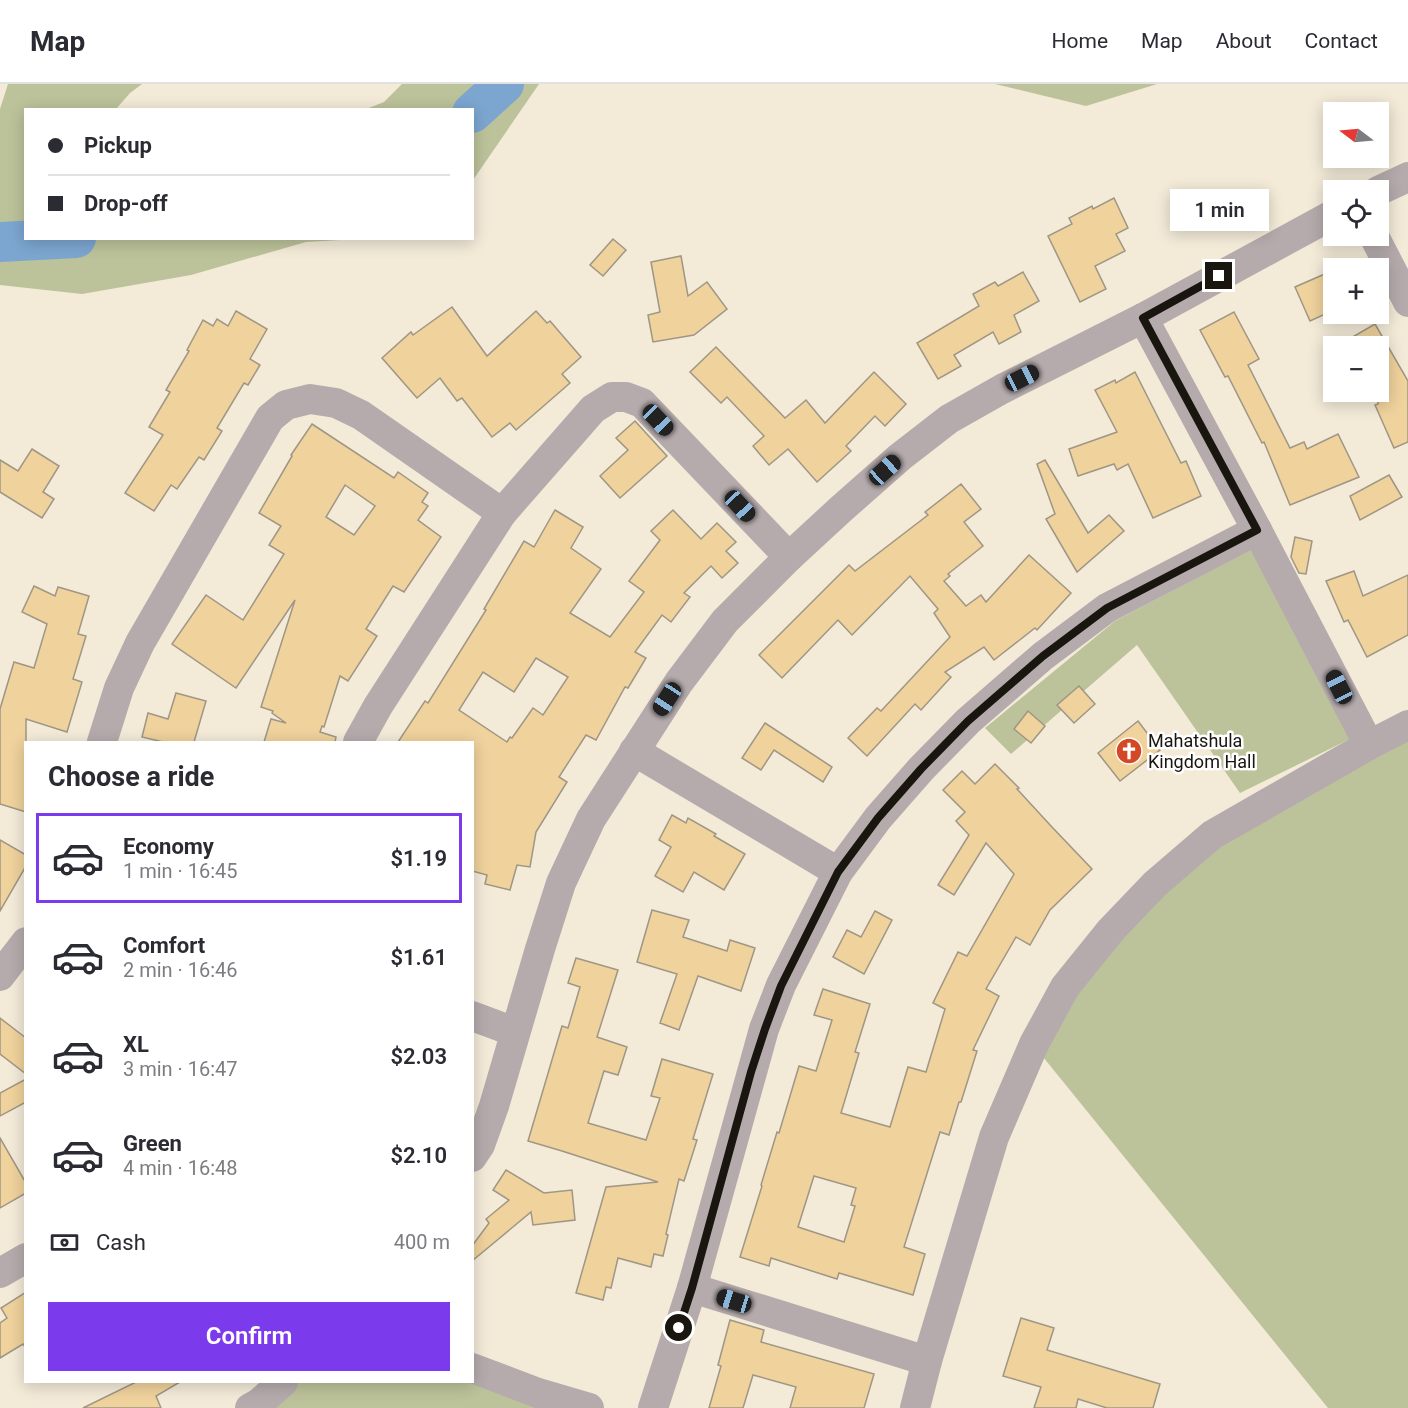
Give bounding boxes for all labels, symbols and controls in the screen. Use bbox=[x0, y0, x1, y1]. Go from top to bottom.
text: Map bbox=[30, 25, 85, 58]
text: Home bbox=[1052, 29, 1108, 53]
text: Map bbox=[1141, 29, 1183, 53]
text: About bbox=[1216, 29, 1272, 53]
text: Contact bbox=[1305, 29, 1378, 53]
north arrow bbox=[1323, 102, 1389, 168]
map controls bbox=[1323, 102, 1389, 402]
text: Pickup bbox=[84, 133, 152, 158]
button: locate bbox=[1323, 180, 1389, 246]
callout: 1 min bbox=[1170, 189, 1268, 231]
text: Drop-off bbox=[84, 191, 168, 216]
text: 1 min bbox=[1194, 198, 1245, 222]
button: + bbox=[1323, 258, 1389, 324]
route end bbox=[1205, 262, 1232, 289]
button: − bbox=[1323, 336, 1389, 402]
car bbox=[1002, 362, 1042, 394]
car bbox=[639, 401, 677, 439]
car bbox=[866, 451, 904, 489]
car bbox=[721, 487, 759, 525]
car bbox=[1323, 667, 1355, 707]
car bbox=[650, 679, 684, 719]
place label: Mahatshula Kingdom Hall bbox=[1148, 730, 1256, 772]
church icon: Mahatshula Kingdom Hall bbox=[1114, 736, 1144, 766]
text: Choose a ride bbox=[48, 761, 214, 793]
icon: car bbox=[51, 831, 105, 885]
text: Economy bbox=[123, 834, 214, 859]
text: $1.19 bbox=[390, 846, 447, 871]
text: 1 min · 16:45 bbox=[123, 859, 238, 883]
icon: car bbox=[51, 930, 105, 984]
text: Comfort bbox=[123, 933, 205, 958]
text: $1.61 bbox=[390, 945, 447, 970]
text: 2 min · 16:46 bbox=[123, 958, 238, 982]
icon: car bbox=[51, 1029, 105, 1083]
text: XL bbox=[123, 1032, 149, 1057]
text: $2.03 bbox=[390, 1044, 447, 1069]
text: 3 min · 16:47 bbox=[123, 1057, 238, 1081]
icon: car bbox=[51, 1128, 105, 1182]
text: Green bbox=[123, 1131, 182, 1156]
text: $2.10 bbox=[390, 1143, 447, 1168]
text: 4 min · 16:48 bbox=[123, 1156, 238, 1180]
icon: cash bbox=[48, 1226, 81, 1259]
text: Cash bbox=[96, 1230, 146, 1255]
text: 400 m bbox=[394, 1230, 450, 1254]
car bbox=[714, 1287, 754, 1315]
button: Confirm bbox=[48, 1302, 450, 1371]
route start bbox=[665, 1314, 692, 1341]

